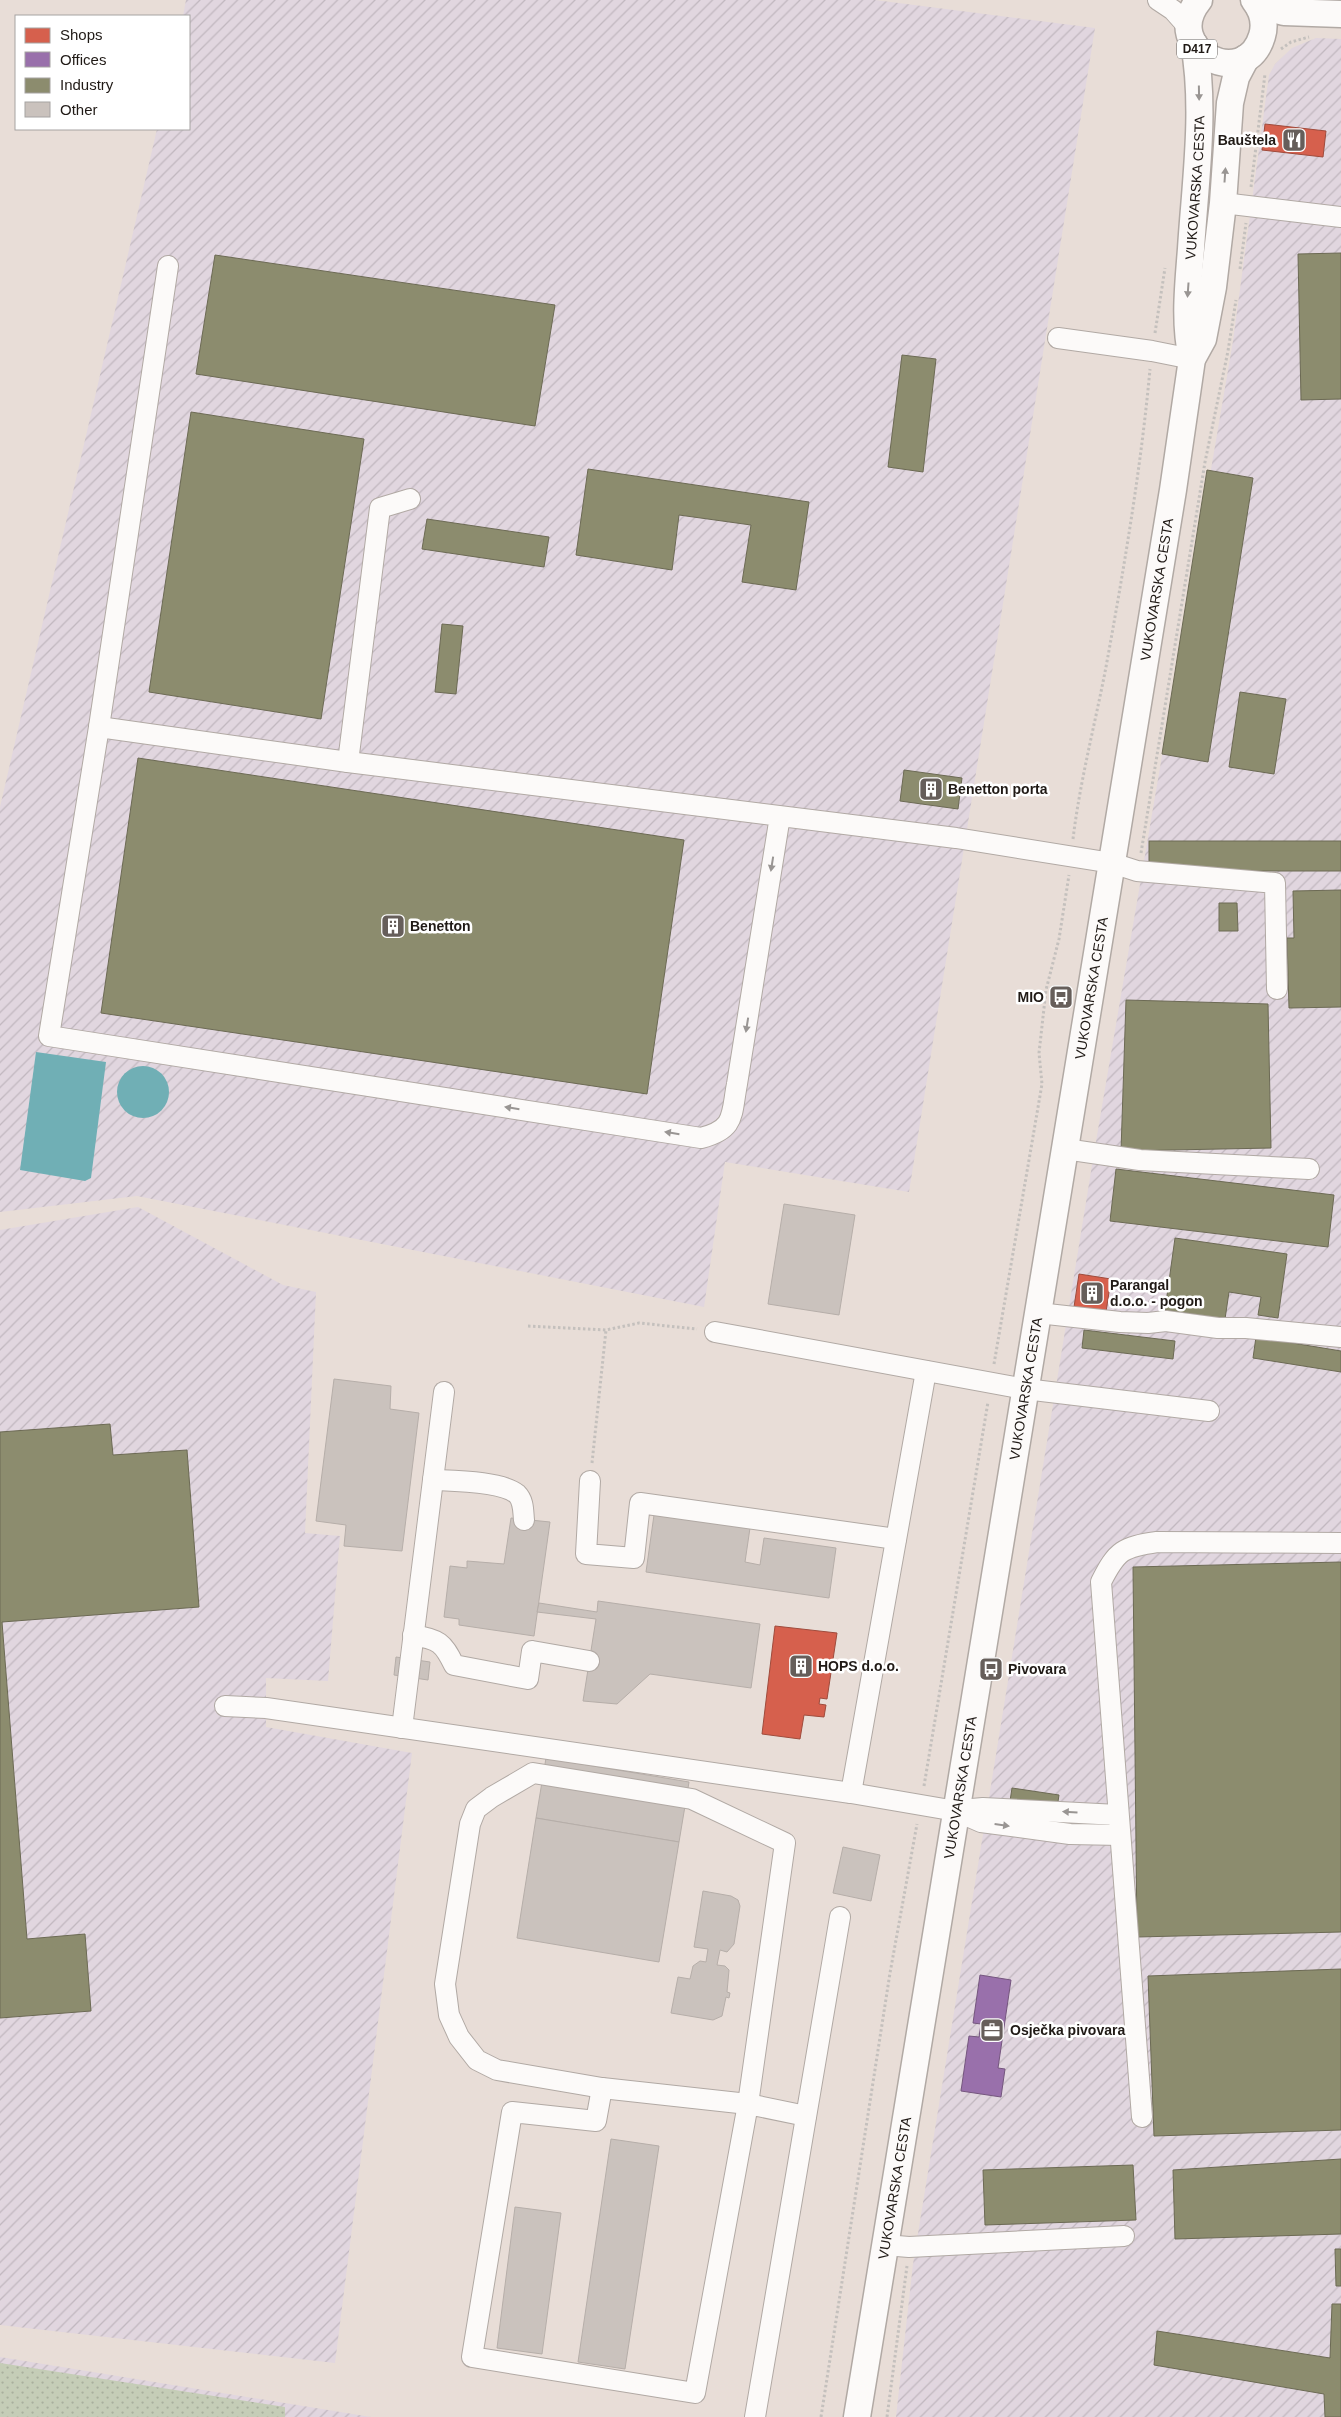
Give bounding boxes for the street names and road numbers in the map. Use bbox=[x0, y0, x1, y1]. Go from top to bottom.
road number: D417 bbox=[1177, 40, 1217, 59]
street label: VUKOVARSKA CESTA bbox=[1182, 115, 1207, 260]
street label: VUKOVARSKA CESTA bbox=[1137, 516, 1176, 662]
street label: VUKOVARSKA CESTA bbox=[1072, 915, 1111, 1061]
street label: VUKOVARSKA CESTA bbox=[1006, 1316, 1045, 1461]
street label: VUKOVARSKA CESTA bbox=[941, 1714, 980, 1860]
street label: VUKOVARSKA CESTA bbox=[875, 2115, 914, 2261]

